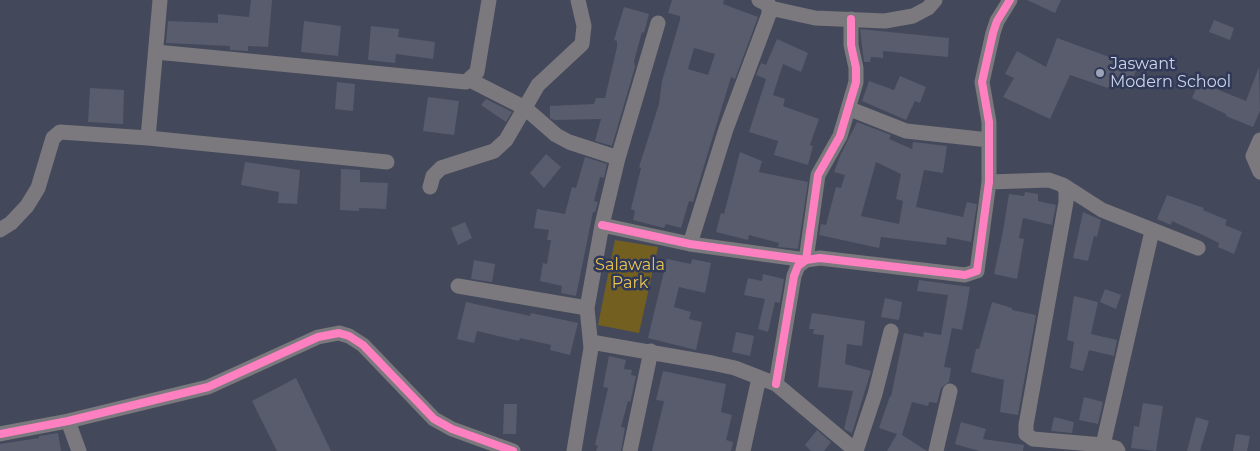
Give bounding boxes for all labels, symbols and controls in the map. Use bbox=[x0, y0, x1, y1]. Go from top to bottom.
place label: Jaswant Modern School bbox=[1110, 54, 1231, 92]
marker: Jaswant Modern School bbox=[1094, 67, 1106, 79]
park label: Salawala Park bbox=[595, 255, 665, 293]

